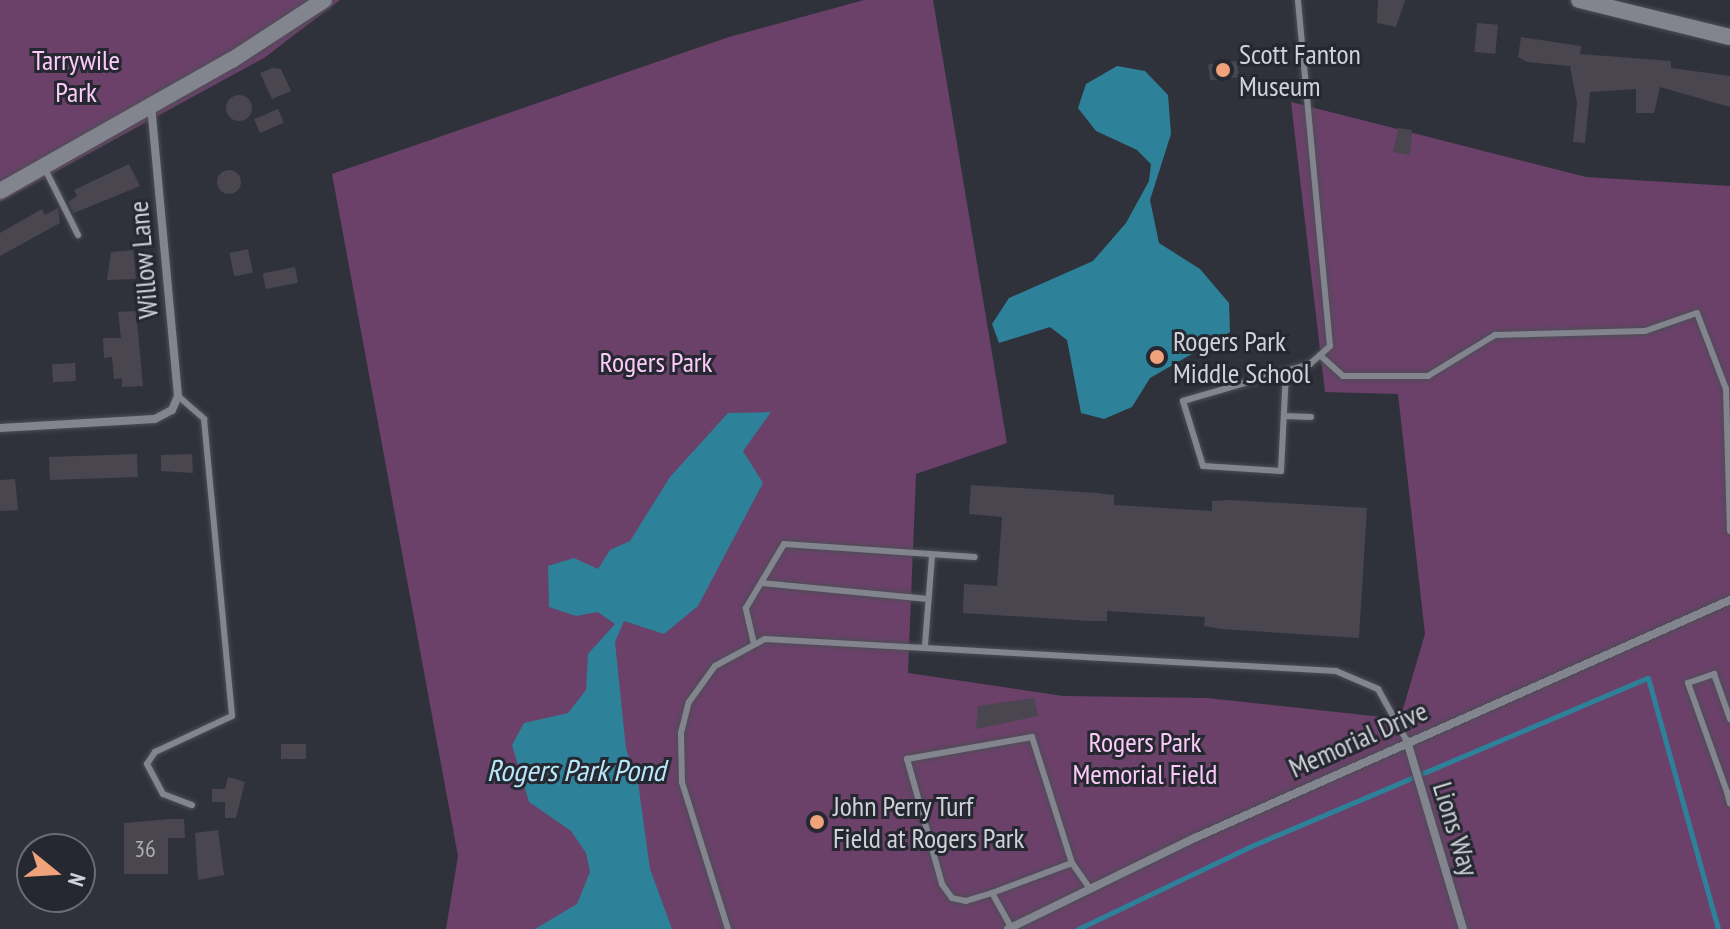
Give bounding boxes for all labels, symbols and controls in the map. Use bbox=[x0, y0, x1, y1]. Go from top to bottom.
place label: Scott Fanton Museum bbox=[1239, 37, 1361, 103]
park label: Tarrywile Park bbox=[32, 43, 120, 109]
marker: Scott Fanton Museum bbox=[1214, 61, 1232, 79]
street label: Willow Lane bbox=[121, 199, 165, 321]
place label: Rogers Park Middle School bbox=[1173, 324, 1310, 390]
park label: Rogers Park bbox=[600, 345, 712, 379]
marker: Rogers Park Middle School bbox=[1148, 348, 1166, 366]
street label: Memorial Drive bbox=[1284, 694, 1432, 784]
park label: Rogers Park Memorial Field bbox=[1073, 725, 1217, 791]
water label: Rogers Park Pond bbox=[487, 752, 665, 788]
street label: Lions Way bbox=[1426, 778, 1486, 880]
place label: John Perry Turf Field at Rogers Park bbox=[833, 789, 1024, 855]
marker: John Perry Turf Field at Rogers Park bbox=[808, 813, 826, 831]
north arrow bbox=[16, 833, 96, 913]
house number: 36 bbox=[134, 835, 156, 863]
text: N bbox=[62, 870, 92, 890]

